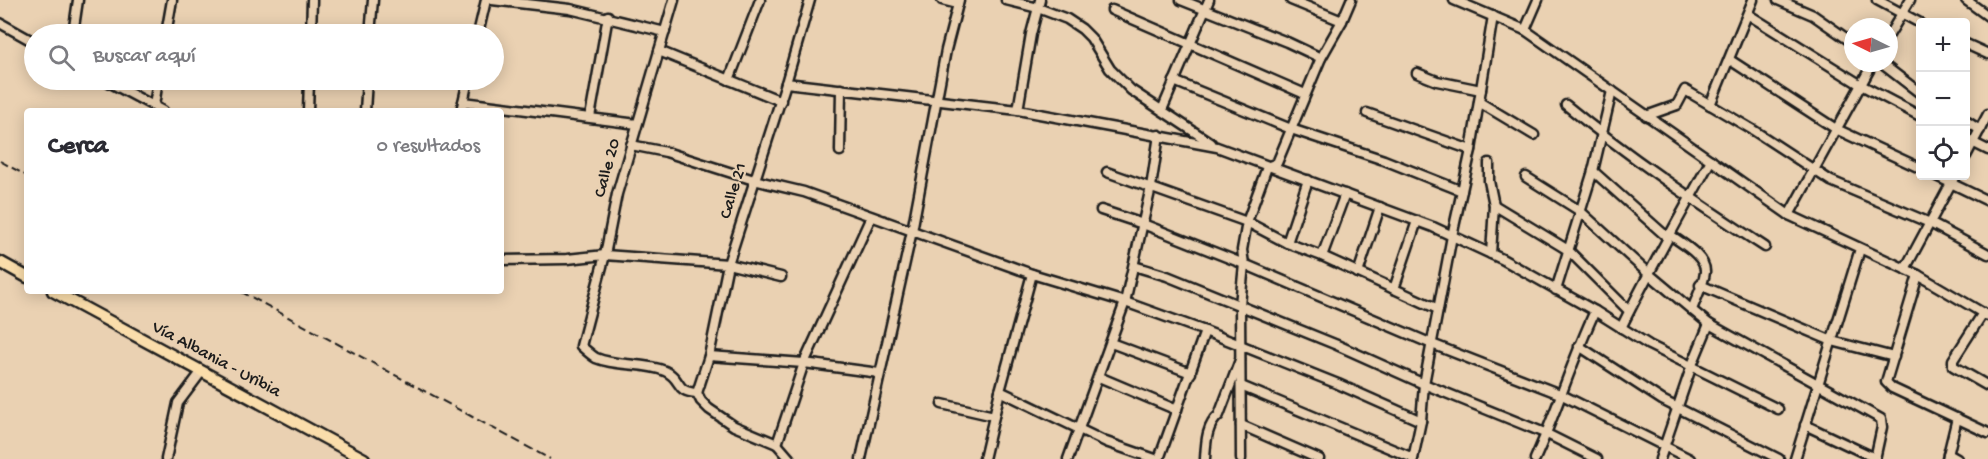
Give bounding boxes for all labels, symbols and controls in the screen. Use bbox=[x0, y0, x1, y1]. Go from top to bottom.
north arrow bbox=[1844, 18, 1898, 72]
map controls bbox=[1916, 18, 1970, 180]
button: + bbox=[1916, 18, 1970, 72]
search box bbox=[24, 24, 504, 90]
icon: search bbox=[45, 41, 78, 74]
text: Buscar aquí bbox=[93, 44, 196, 70]
button: − bbox=[1916, 72, 1970, 126]
button: locate bbox=[1916, 126, 1970, 180]
text: Cerca bbox=[48, 132, 108, 163]
text: 0 resultados bbox=[377, 136, 480, 159]
street label: Calle 20 bbox=[590, 136, 626, 200]
street label: Calle 21 bbox=[716, 161, 752, 221]
street label: Vía Albania - Uribia bbox=[147, 317, 285, 403]

